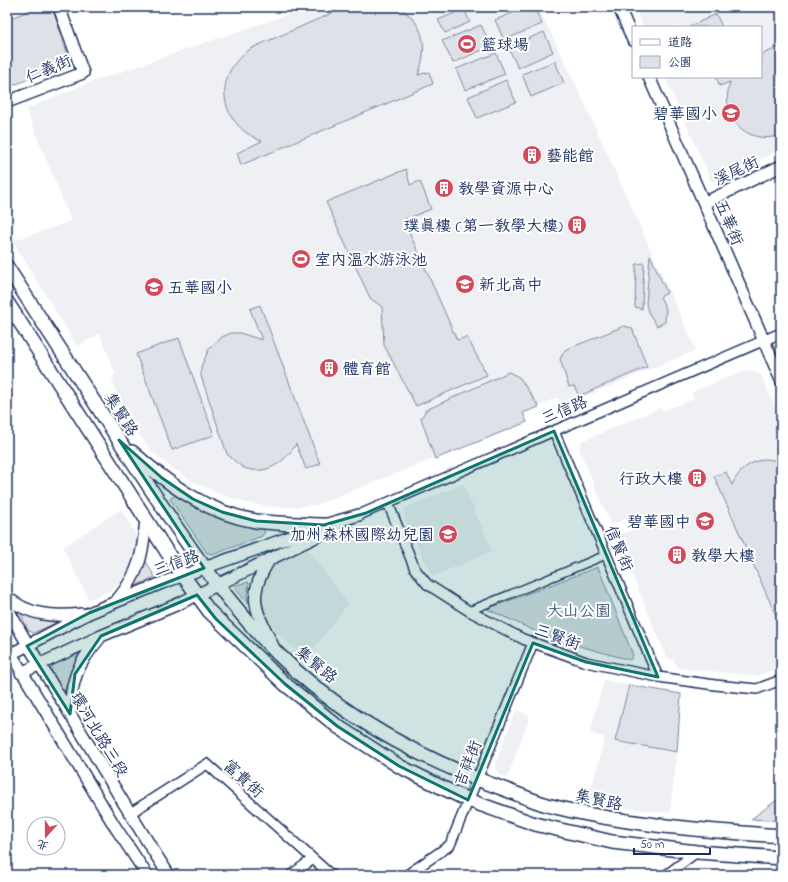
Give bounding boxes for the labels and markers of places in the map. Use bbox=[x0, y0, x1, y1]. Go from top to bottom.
sports icon: 籃球場 bbox=[456, 33, 478, 55]
place label: 籃球場 bbox=[481, 34, 529, 58]
school or university icon: 碧華國小 bbox=[720, 102, 742, 124]
place label: 碧華國小 bbox=[653, 103, 717, 127]
building icon: 藝能館 bbox=[521, 144, 543, 166]
place label: 藝能館 bbox=[546, 145, 594, 169]
building icon: 教學資源中心 bbox=[433, 177, 455, 199]
place label: 教學資源中心 bbox=[458, 178, 554, 202]
building icon: 璞真樓 (第一教學大樓) bbox=[566, 214, 588, 236]
place label: 璞真樓 (第一教學大樓) bbox=[404, 215, 563, 239]
sports icon: 室內溫水游泳池 bbox=[290, 248, 312, 270]
place label: 室內溫水游泳池 bbox=[315, 249, 427, 273]
school or university icon: 新北高中 bbox=[454, 273, 476, 295]
place label: 新北高中 bbox=[479, 274, 543, 298]
school or university icon: 五華國小 bbox=[143, 276, 165, 298]
place label: 五華國小 bbox=[168, 277, 232, 301]
building icon: 體育館 bbox=[318, 357, 340, 379]
place label: 體育館 bbox=[343, 358, 391, 382]
building icon: 行政大樓 bbox=[686, 467, 708, 489]
place label: 行政大樓 bbox=[619, 468, 683, 492]
school or university icon: 碧華國中 bbox=[694, 510, 716, 532]
place label: 碧華國中 bbox=[627, 511, 691, 535]
school or university icon: 加州森林國際幼兒園 bbox=[437, 523, 459, 545]
place label: 加州森林國際幼兒園 bbox=[290, 524, 434, 548]
building icon: 教學大樓 bbox=[666, 544, 688, 566]
place label: 教學大樓 bbox=[691, 545, 755, 569]

